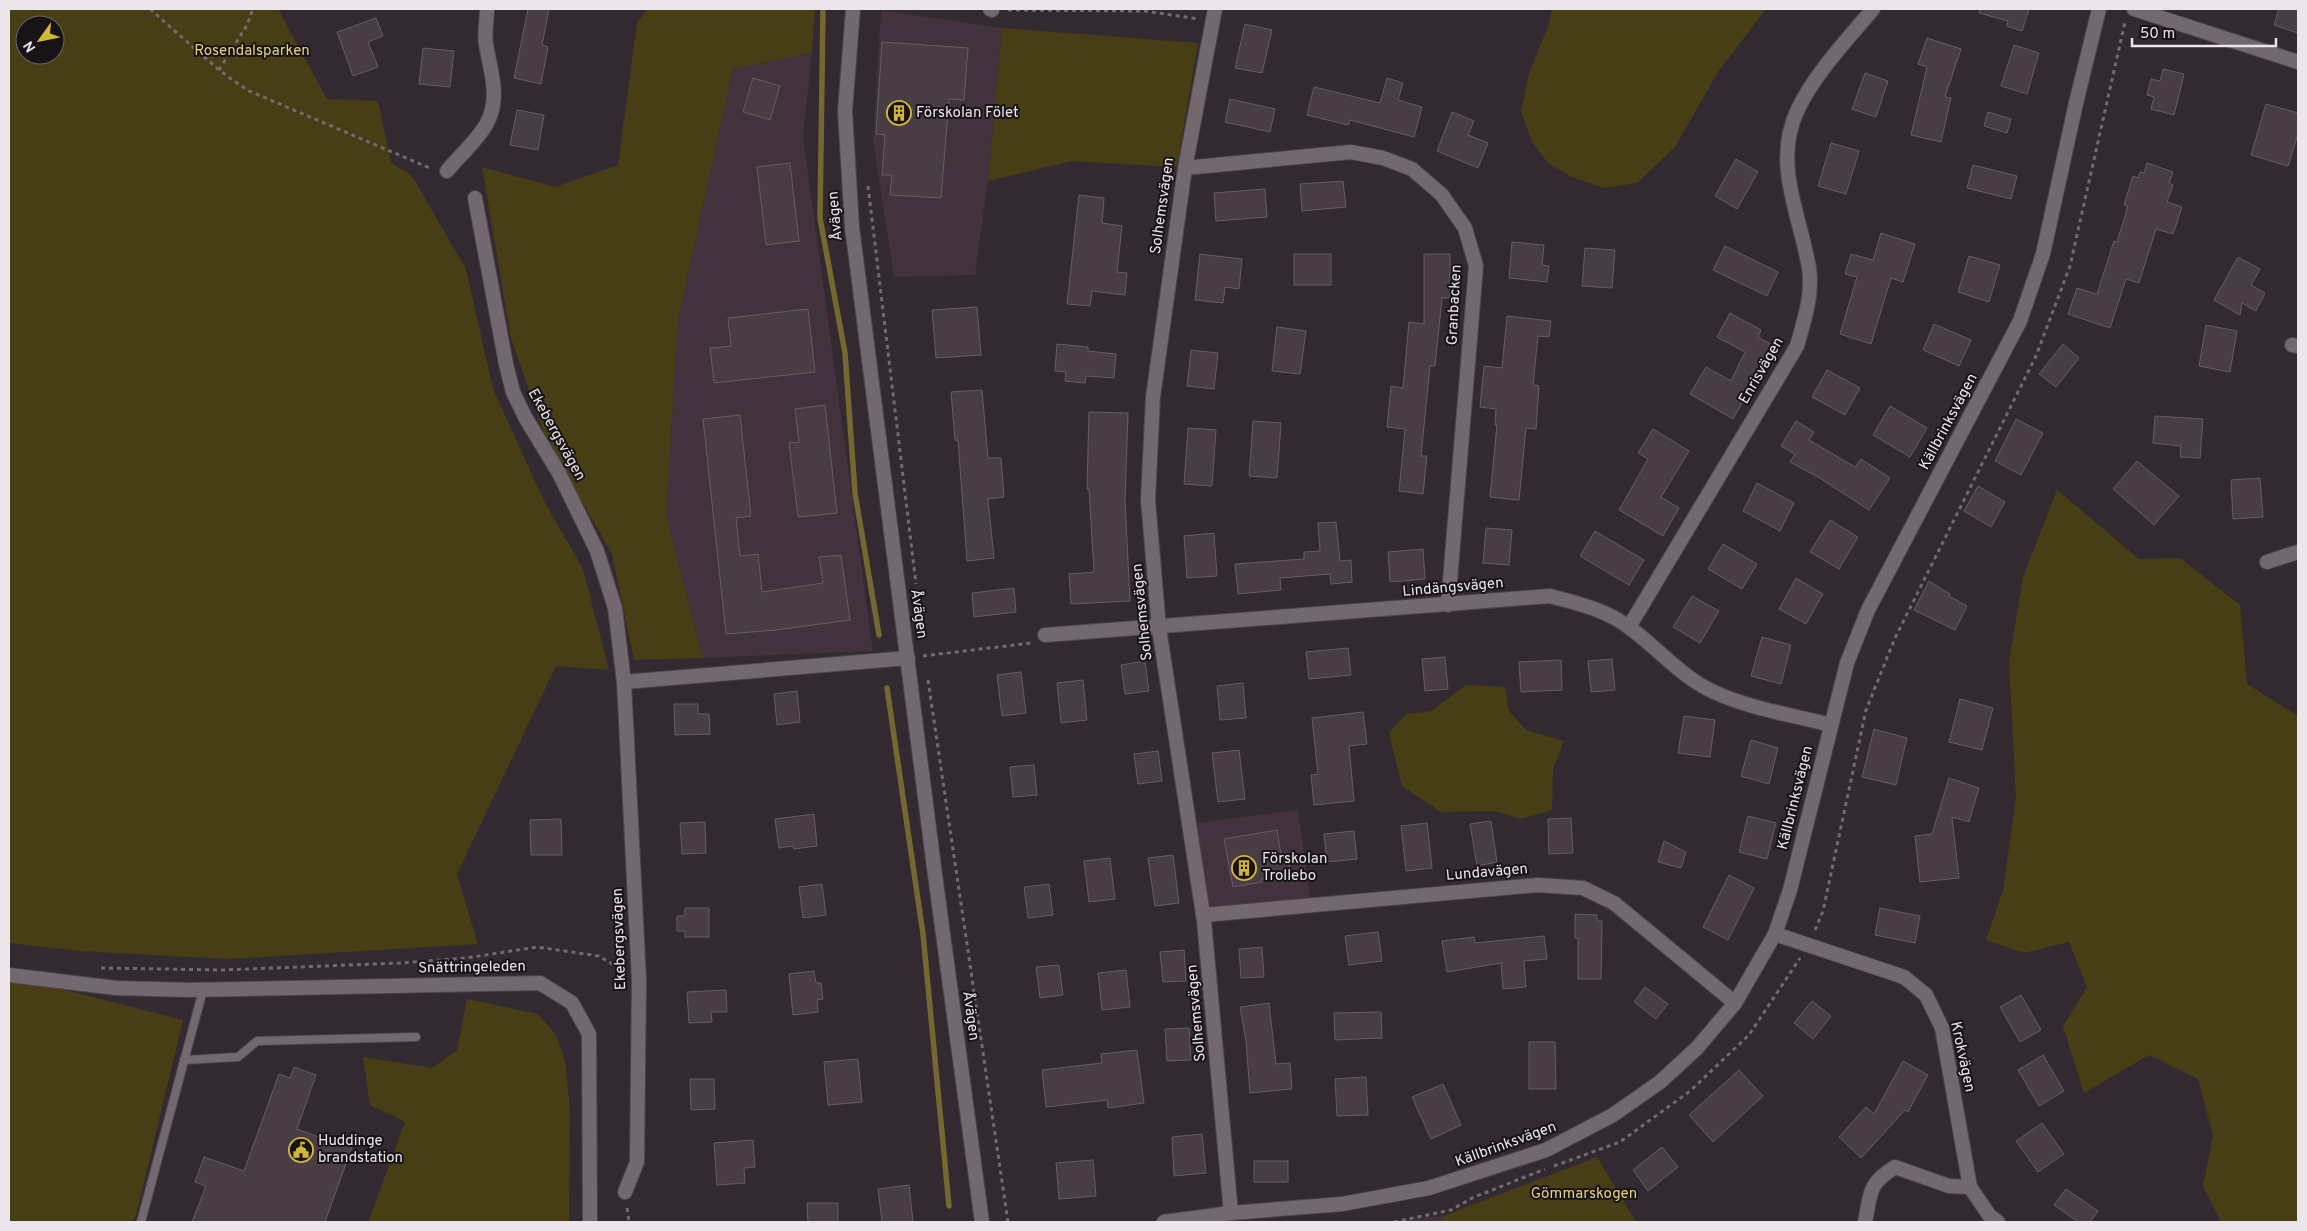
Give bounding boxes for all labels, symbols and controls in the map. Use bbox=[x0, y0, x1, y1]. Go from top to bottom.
north arrow bbox=[15, 15, 65, 65]
scale bar bbox=[2132, 15, 2276, 47]
text: 50 m bbox=[2140, 25, 2175, 44]
text: N bbox=[20, 37, 40, 55]
park label: Rosendalsparken bbox=[194, 42, 310, 61]
building icon: Förskolan Fölet bbox=[886, 100, 912, 126]
place label: Förskolan Fölet bbox=[916, 104, 1019, 123]
street label: Solhemsvägen bbox=[1147, 156, 1179, 256]
street label: Åvägen bbox=[824, 190, 848, 242]
street label: Granbacken bbox=[1443, 264, 1467, 346]
street label: Enrisvägen bbox=[1735, 334, 1789, 408]
street label: Källbrinksvägen bbox=[1916, 371, 1982, 473]
street label: Ekebergsvägen bbox=[523, 386, 589, 484]
street label: Solhemsvägen bbox=[1128, 562, 1158, 662]
street label: Lindängsvägen bbox=[1402, 574, 1504, 602]
street label: Åvägen bbox=[905, 588, 931, 640]
street label: Källbrinksvägen bbox=[1774, 744, 1818, 852]
place label: Förskolan Trollebo bbox=[1262, 850, 1327, 886]
building icon: Förskolan Trollebo bbox=[1231, 855, 1257, 881]
street label: Lundavägen bbox=[1445, 860, 1529, 886]
street label: Ekebergsvägen bbox=[609, 887, 631, 991]
street label: Snättringeleden bbox=[418, 958, 526, 978]
street label: Solhemsvägen bbox=[1183, 964, 1211, 1062]
street label: Åvägen bbox=[957, 990, 983, 1042]
street label: Krokvägen bbox=[1945, 1020, 1979, 1094]
street label: Källbrinksvägen bbox=[1453, 1118, 1559, 1172]
place label: Huddinge brandstation bbox=[318, 1132, 403, 1168]
public building icon: Huddinge brandstation bbox=[288, 1137, 314, 1163]
park label: Gömmarskogen bbox=[1531, 1185, 1637, 1204]

